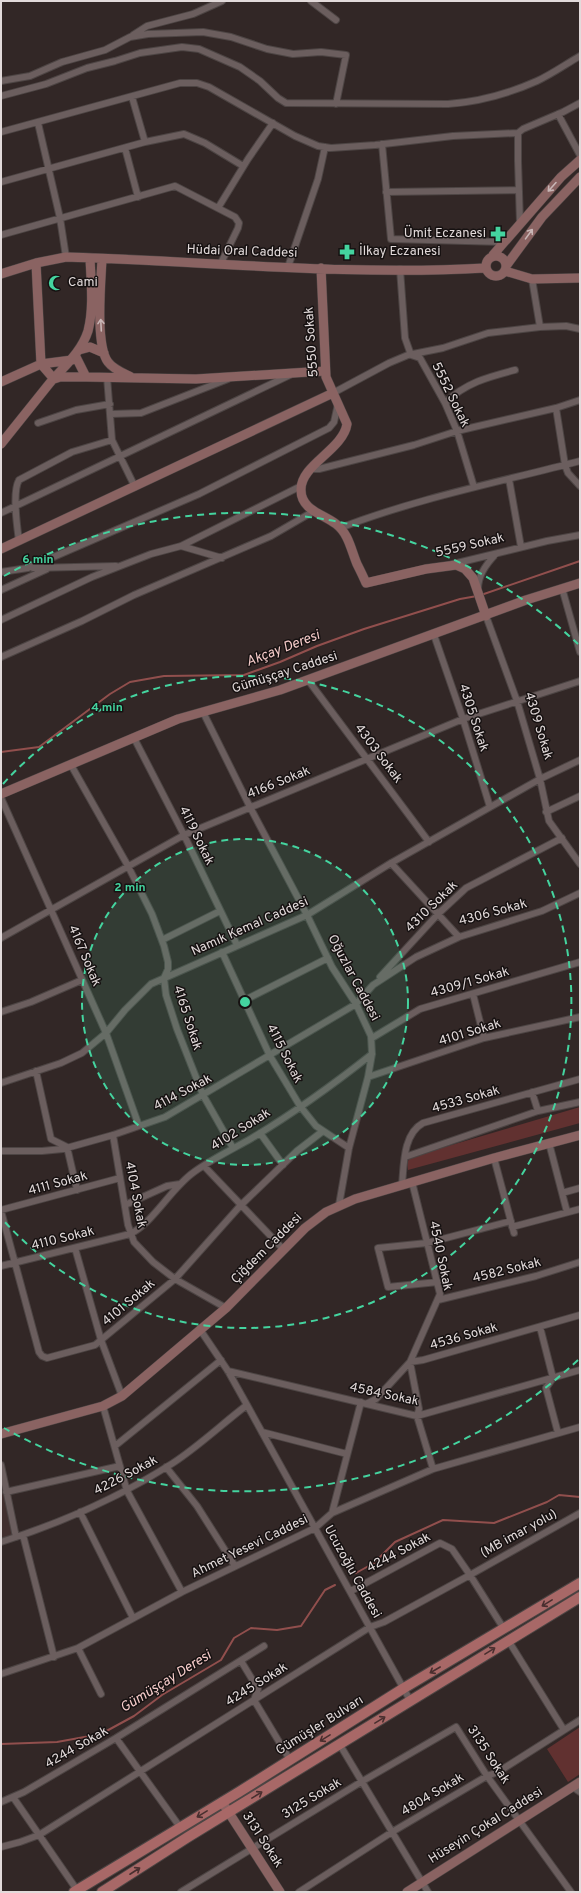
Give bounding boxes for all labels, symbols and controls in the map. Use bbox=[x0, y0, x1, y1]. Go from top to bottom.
one-way arrow bbox=[547, 182, 557, 192]
place label: Ümit Eczanesi bbox=[404, 224, 486, 242]
pharmacy icon: Ümit Eczanesi bbox=[489, 225, 507, 243]
one-way arrow bbox=[525, 229, 533, 240]
street label: Hüdai Oral Caddesi bbox=[186, 242, 298, 262]
place label: İlkay Eczanesi bbox=[359, 242, 440, 260]
pharmacy icon: İlkay Eczanesi bbox=[338, 243, 356, 261]
mosque icon: Cami bbox=[47, 274, 65, 292]
place label: Cami bbox=[68, 275, 98, 291]
street label: 5550 Sokak bbox=[302, 306, 322, 378]
one-way arrow bbox=[97, 319, 104, 332]
street label: 5552 Sokak bbox=[427, 360, 473, 430]
street label: 5559 Sokak bbox=[434, 530, 506, 562]
text: 6 min bbox=[22, 552, 54, 568]
water label: Akçay Deresi bbox=[244, 627, 324, 671]
street label: Gümüşçay Caddesi bbox=[230, 648, 340, 698]
street label: 4305 Sokak bbox=[455, 682, 492, 754]
street label: 4309 Sokak bbox=[520, 690, 556, 762]
text: 4 min bbox=[91, 700, 123, 716]
street label: 4303 Sokak bbox=[351, 721, 406, 787]
street label: 4166 Sokak bbox=[245, 763, 313, 803]
street label: 4119 Sokak bbox=[175, 804, 217, 868]
street label: 4310 Sokak bbox=[402, 878, 462, 936]
text: 2 min bbox=[114, 880, 146, 896]
street label: Namık Kemal Caddesi bbox=[189, 894, 311, 960]
street label: 4306 Sokak bbox=[457, 896, 529, 930]
street label: 4167 Sokak bbox=[64, 923, 104, 989]
street label: Oğuzlar Caddesi bbox=[323, 932, 383, 1024]
street label: 4309/1 Sokak bbox=[429, 964, 511, 1002]
street label: 4165 Sokak bbox=[169, 984, 205, 1052]
centre of rings bbox=[238, 995, 252, 1009]
street label: 4101 Sokak bbox=[437, 1016, 503, 1050]
street label: 4115 Sokak bbox=[262, 1022, 306, 1086]
street label: 4114 Sokak bbox=[151, 1071, 215, 1115]
street label: 4533 Sokak bbox=[430, 1083, 502, 1117]
street label: 4102 Sokak bbox=[208, 1105, 274, 1155]
street label: 4104 Sokak bbox=[121, 1160, 149, 1230]
street label: 4111 Sokak bbox=[27, 1168, 90, 1200]
street label: Çiğdem Caddesi bbox=[228, 1210, 306, 1288]
street label: 4540 Sokak bbox=[425, 1220, 455, 1292]
street label: 4110 Sokak bbox=[30, 1223, 96, 1255]
street label: 4582 Sokak bbox=[471, 1255, 543, 1287]
street label: 4101 Sokak bbox=[99, 1276, 159, 1330]
street label: 4536 Sokak bbox=[428, 1320, 500, 1354]
street label: 4584 Sokak bbox=[348, 1380, 420, 1410]
street label: 4226 Sokak bbox=[91, 1452, 161, 1499]
street label: (MB imar yolu) bbox=[478, 1506, 560, 1562]
street label: Ahmet Yesevi Caddesi bbox=[189, 1512, 311, 1582]
street label: Ucuzoğlu Caddesi bbox=[320, 1523, 384, 1621]
street label: 4244 Sokak bbox=[364, 1529, 434, 1577]
one-way arrow bbox=[542, 1599, 553, 1607]
water label: Gümüşçay Deresi bbox=[117, 1646, 216, 1717]
one-way arrow bbox=[484, 1647, 496, 1655]
street label: 4245 Sokak bbox=[223, 1660, 291, 1710]
one-way arrow bbox=[429, 1666, 441, 1674]
street label: Gümüşler Bulvarı bbox=[273, 1693, 367, 1759]
one-way arrow bbox=[374, 1716, 386, 1724]
street label: 4244 Sokak bbox=[43, 1723, 111, 1772]
street label: 3135 Sokak bbox=[463, 1723, 513, 1787]
one-way arrow bbox=[319, 1734, 330, 1743]
street label: 4804 Sokak bbox=[399, 1770, 467, 1820]
street label: 3125 Sokak bbox=[279, 1775, 345, 1823]
street label: Hüseyin Çokal Caddesi bbox=[426, 1784, 546, 1868]
one-way arrow bbox=[251, 1791, 263, 1799]
street label: 3131 Sokak bbox=[238, 1809, 286, 1871]
one-way arrow bbox=[197, 1810, 208, 1818]
one-way arrow bbox=[129, 1867, 140, 1875]

